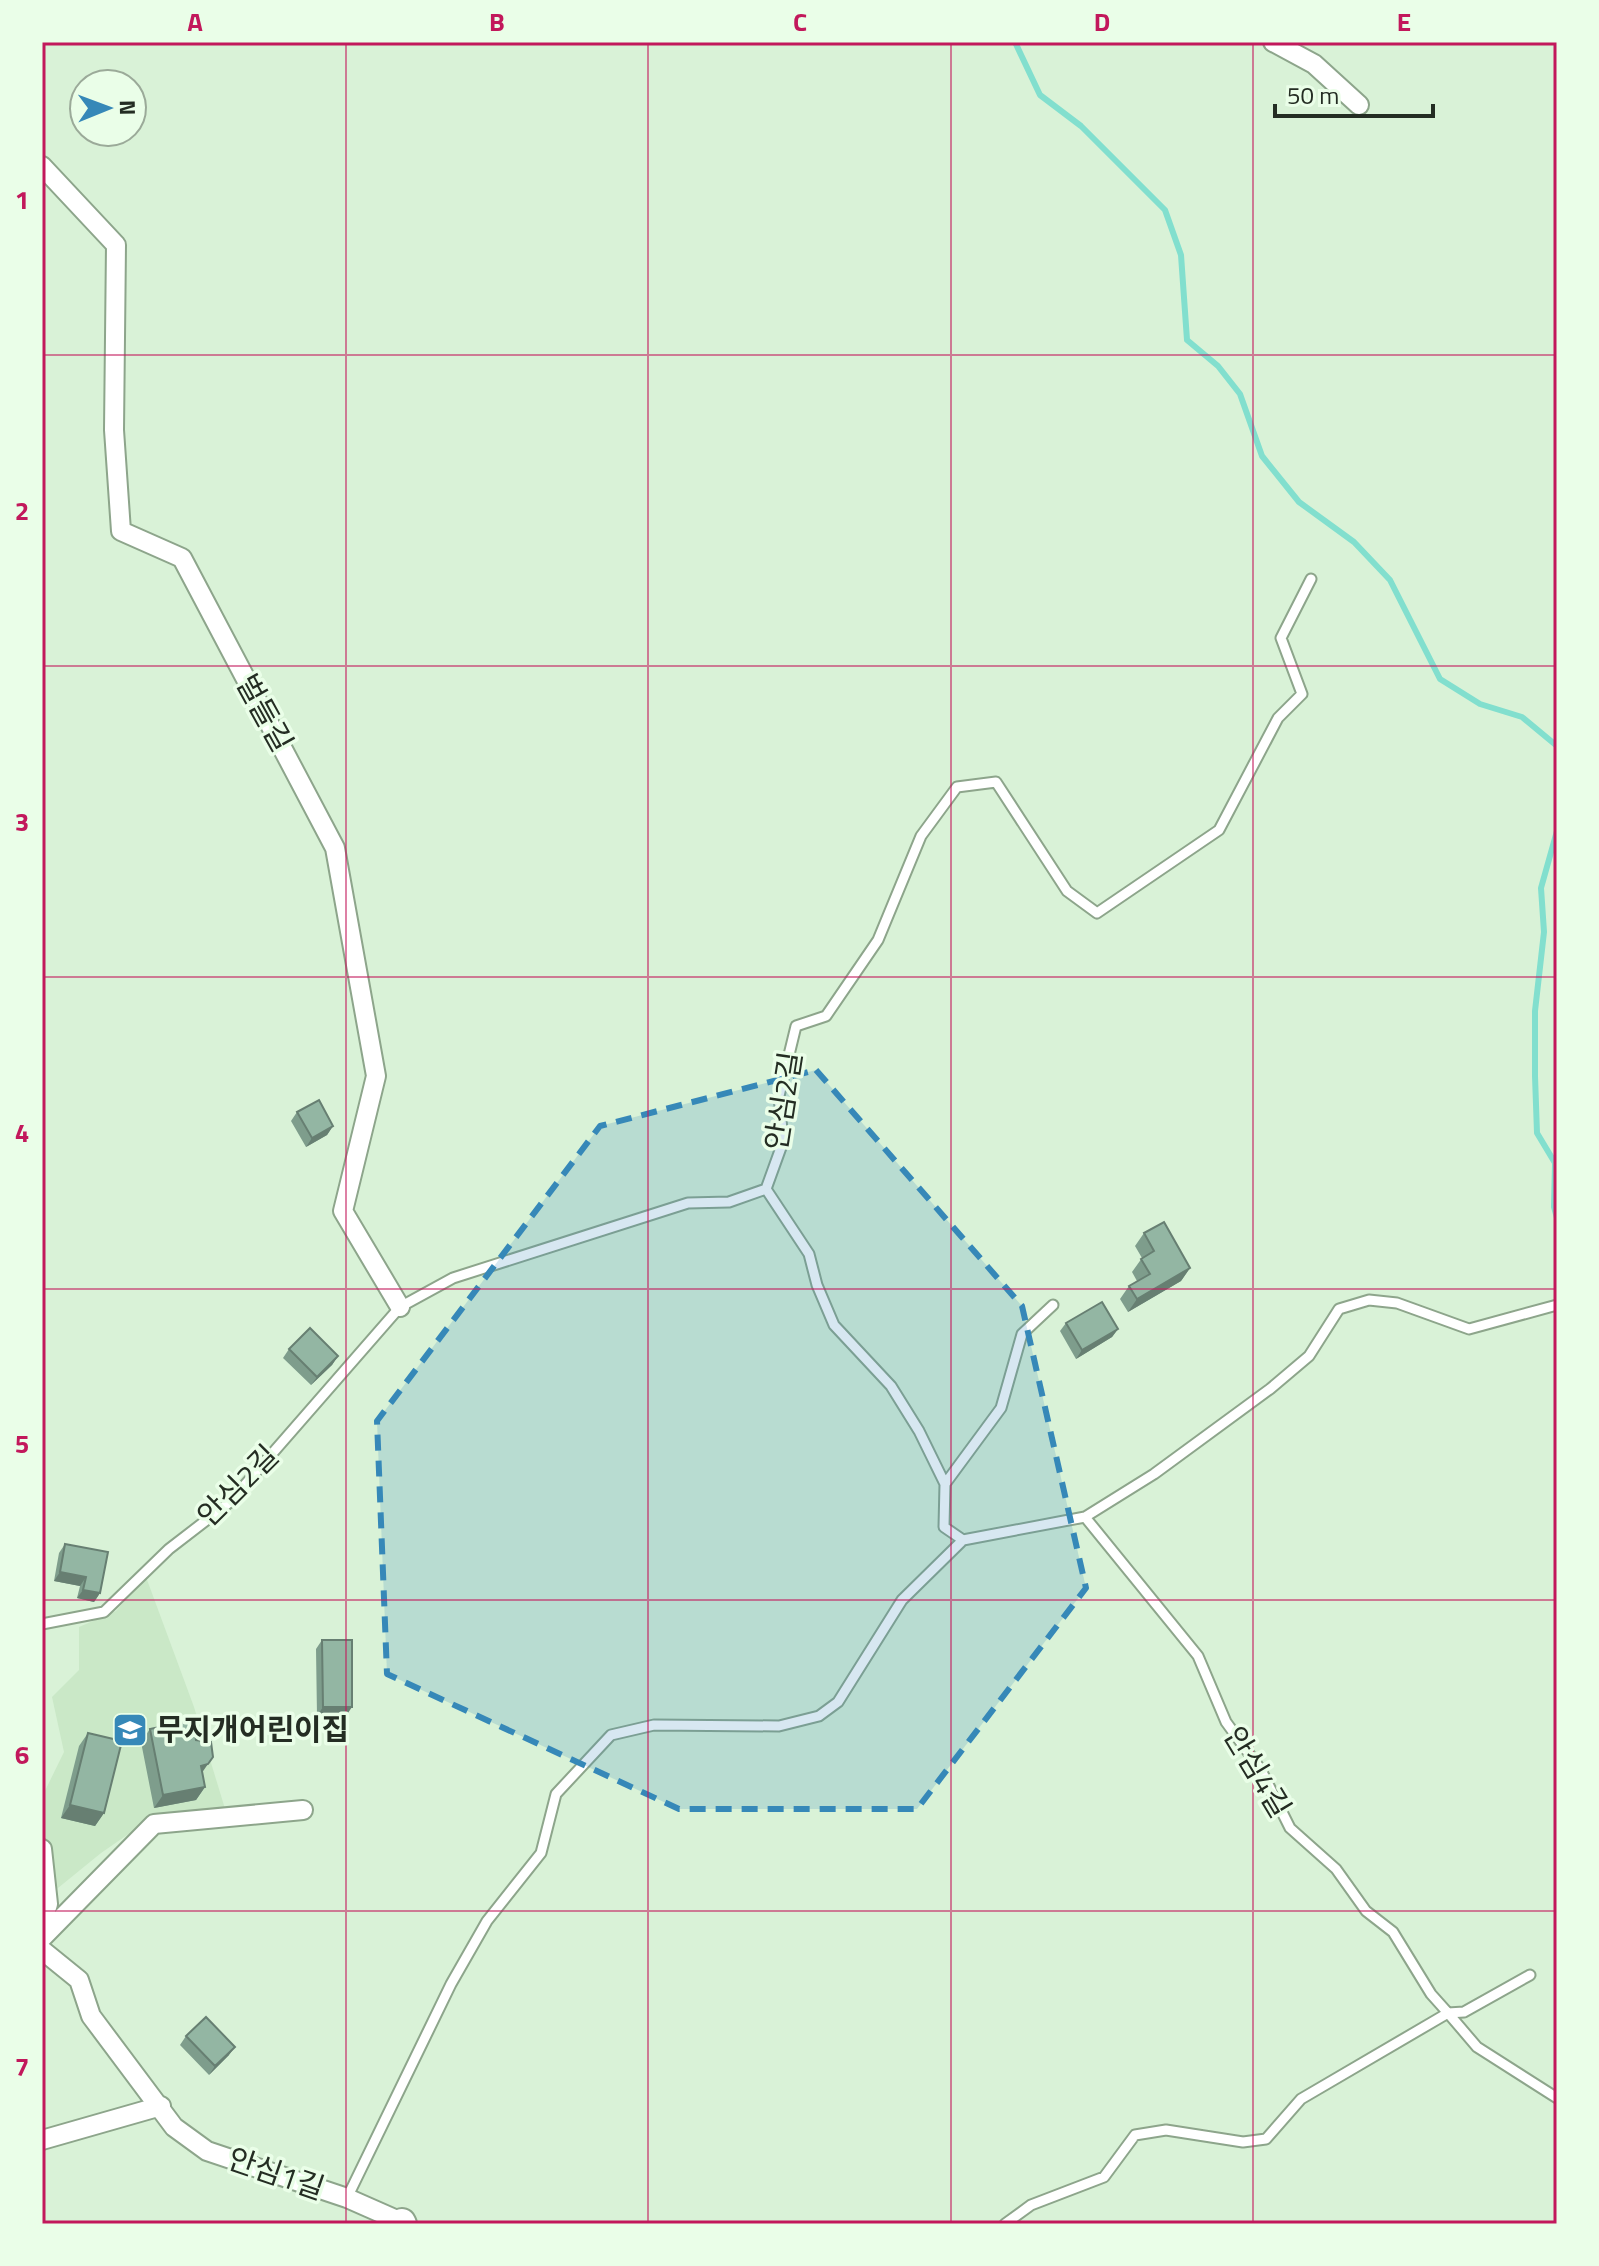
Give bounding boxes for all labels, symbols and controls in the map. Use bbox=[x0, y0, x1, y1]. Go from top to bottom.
text: A bbox=[187, 2, 203, 41]
text: B bbox=[489, 2, 505, 41]
text: C bbox=[793, 2, 807, 41]
text: D bbox=[1094, 2, 1110, 41]
text: E bbox=[1397, 2, 1411, 41]
north arrow bbox=[68, 68, 148, 148]
scale bar bbox=[1275, 68, 1433, 118]
text: 50 m bbox=[1287, 77, 1339, 113]
text: N bbox=[111, 100, 145, 116]
text: 1 bbox=[15, 180, 29, 219]
text: 2 bbox=[15, 491, 29, 530]
street label: 벌들길 bbox=[225, 665, 305, 760]
text: 3 bbox=[15, 802, 29, 841]
street label: 안심2길 bbox=[753, 1048, 814, 1154]
text: 4 bbox=[15, 1113, 29, 1152]
text: 5 bbox=[15, 1424, 29, 1463]
street label: 안심2길 bbox=[186, 1434, 289, 1537]
place label: 무지개어린이집 bbox=[156, 1706, 349, 1752]
school or university icon: 무지개어린이집 bbox=[111, 1711, 149, 1749]
street label: 안심4길 bbox=[1212, 1717, 1303, 1826]
text: 6 bbox=[15, 1735, 29, 1774]
text: 7 bbox=[15, 2047, 29, 2086]
street label: 안심1길 bbox=[222, 2135, 331, 2211]

